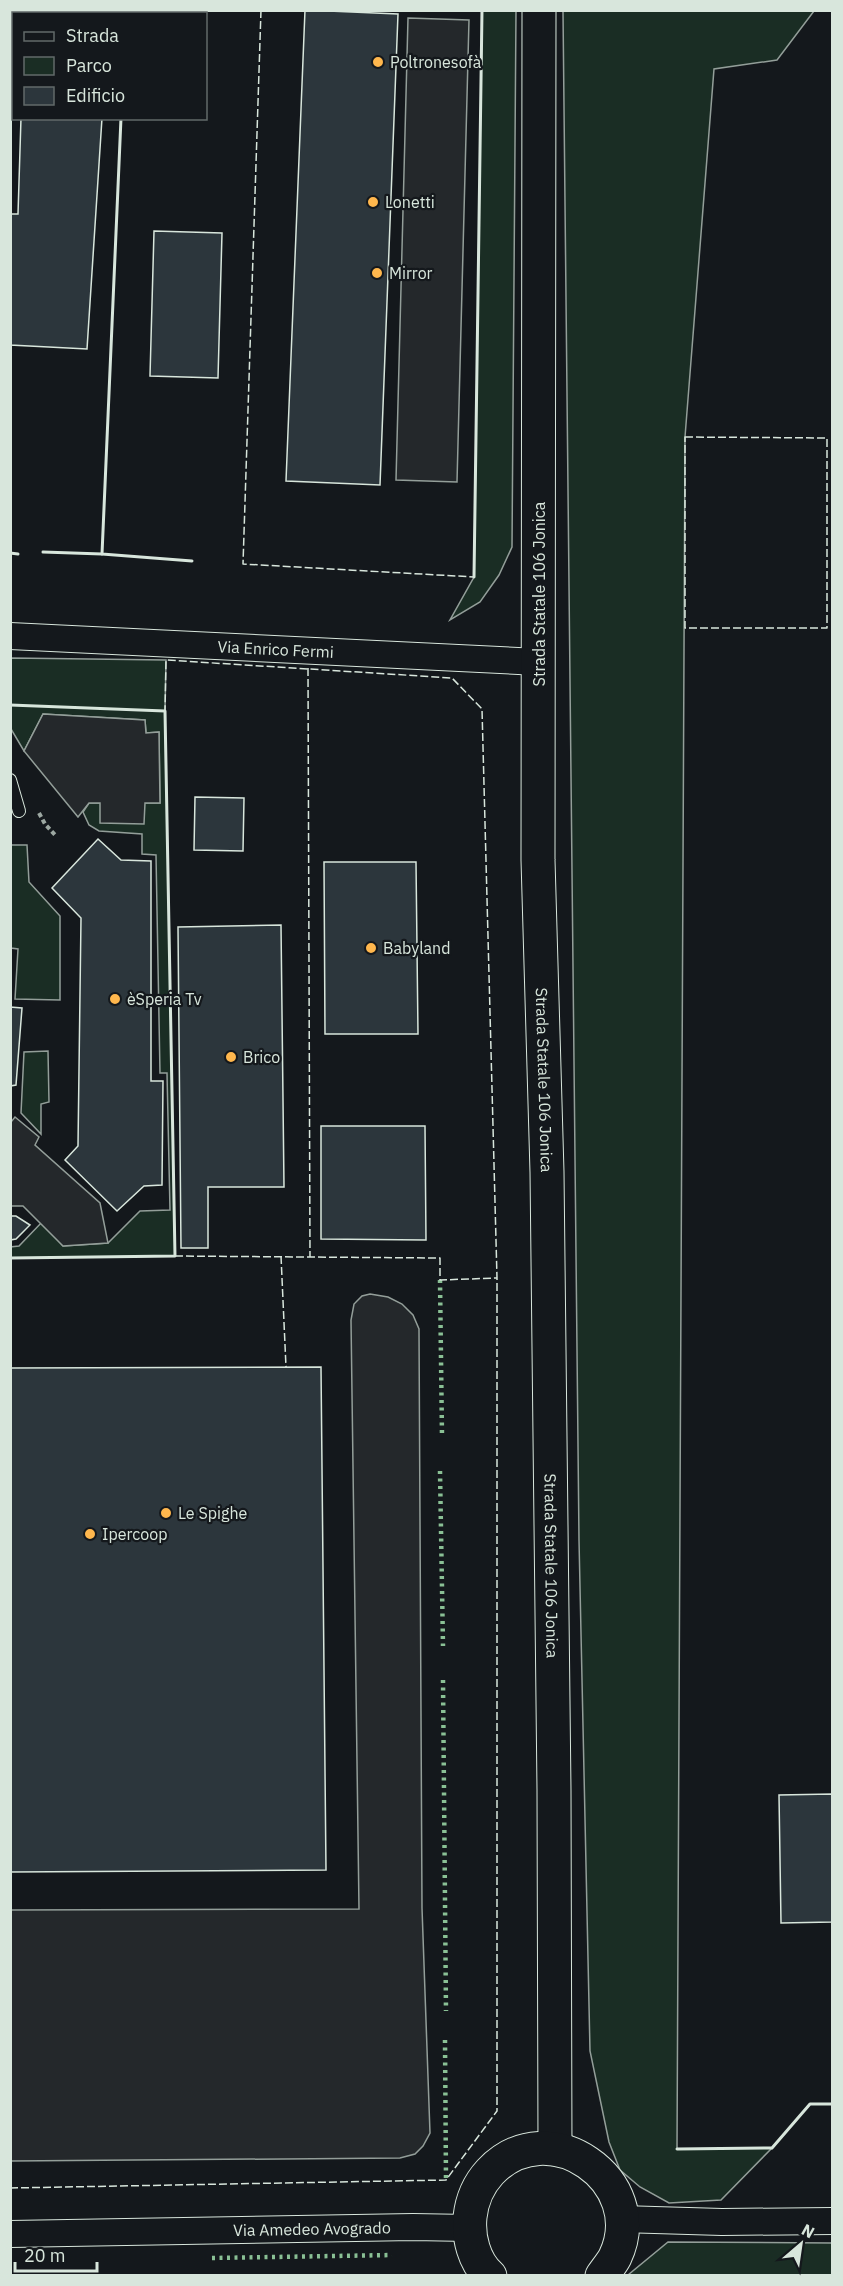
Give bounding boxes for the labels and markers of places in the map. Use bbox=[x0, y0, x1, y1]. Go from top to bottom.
place label: Poltronesofà bbox=[390, 52, 482, 72]
marker: Poltronesofà bbox=[371, 55, 385, 69]
place label: Lonetti bbox=[385, 192, 435, 212]
marker: Lonetti bbox=[366, 195, 380, 209]
place label: Mirror bbox=[389, 263, 433, 283]
marker: Mirror bbox=[370, 266, 384, 280]
place label: Babyland bbox=[383, 938, 450, 958]
marker: Babyland bbox=[364, 941, 378, 955]
place label: èSperia Tv bbox=[127, 989, 202, 1009]
marker: èSperia Tv bbox=[108, 992, 122, 1006]
place label: Brico bbox=[243, 1047, 280, 1067]
marker: Brico bbox=[224, 1050, 238, 1064]
place label: Le Spighe bbox=[178, 1503, 248, 1523]
marker: Le Spighe bbox=[159, 1506, 173, 1520]
place label: Ipercoop bbox=[102, 1524, 167, 1544]
marker: Ipercoop bbox=[83, 1527, 97, 1541]

